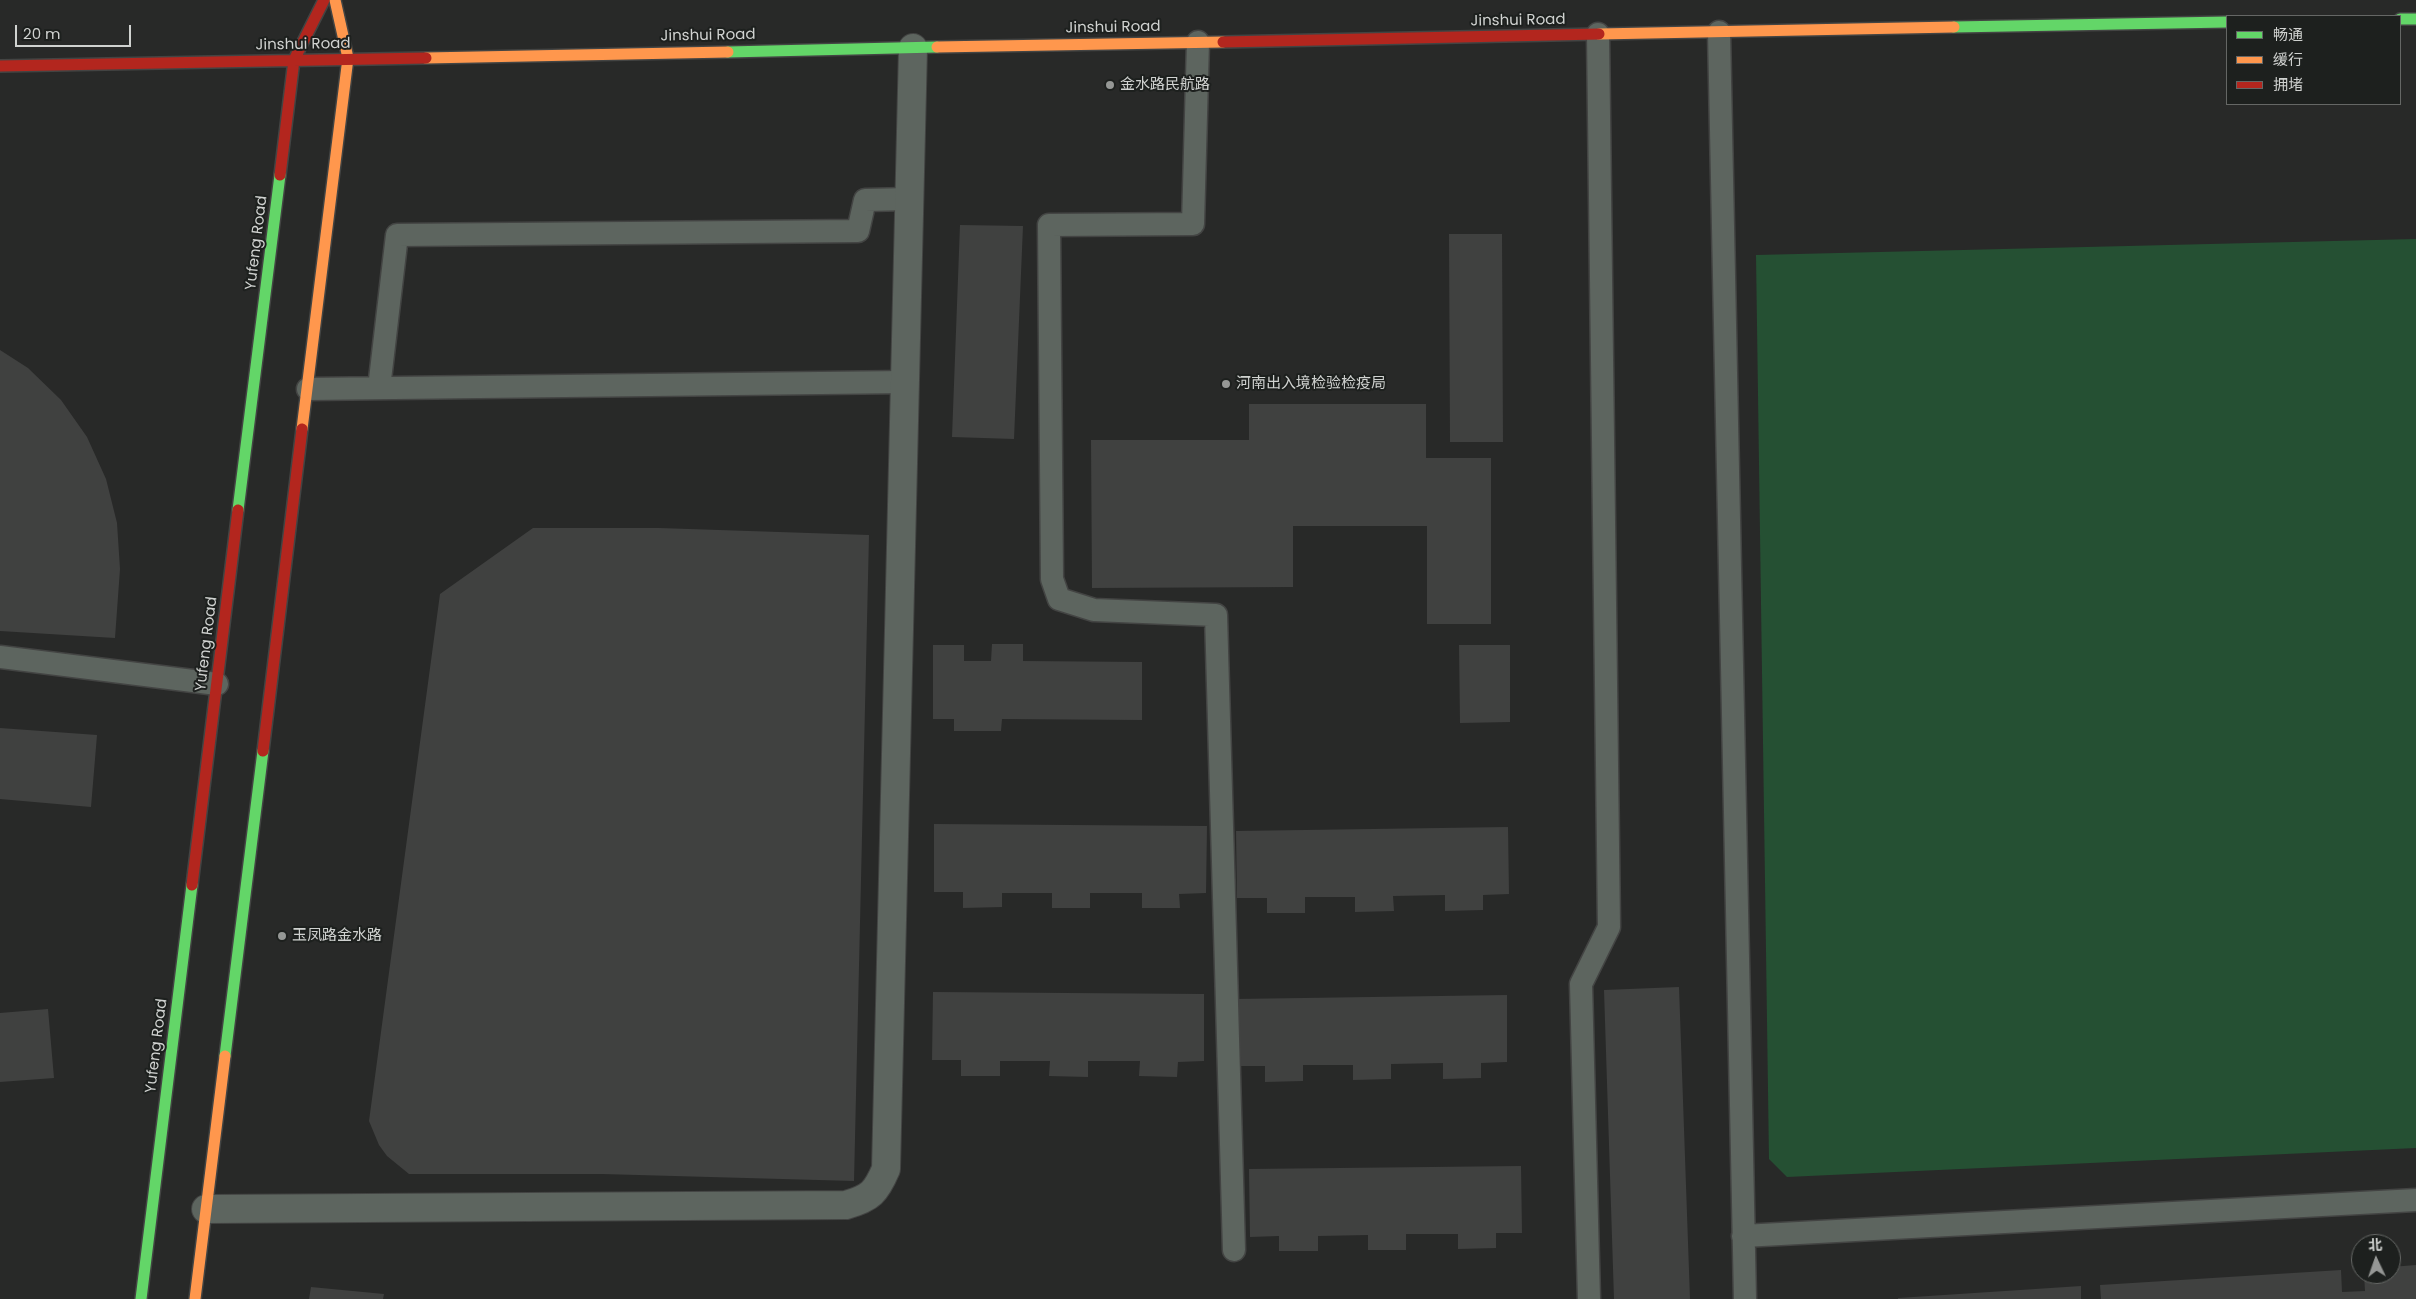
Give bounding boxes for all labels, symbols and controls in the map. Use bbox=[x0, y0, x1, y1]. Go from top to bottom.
street label: Jinshui Road bbox=[1470, 11, 1566, 31]
scale bar bbox=[18, 15, 134, 47]
legend bbox=[2226, 15, 2401, 105]
street label: Jinshui Road bbox=[1065, 18, 1161, 38]
text: 20 m bbox=[23, 23, 61, 44]
text: 畅通 bbox=[2273, 24, 2303, 45]
street label: Jinshui Road bbox=[660, 26, 756, 46]
street label: Jinshui Road bbox=[255, 35, 351, 55]
text: 缓行 bbox=[2273, 49, 2303, 70]
text: 拥堵 bbox=[2273, 74, 2303, 95]
place label: 金水路民航路 bbox=[1120, 76, 1210, 94]
marker: 金水路民航路 bbox=[1104, 79, 1116, 91]
street label: Yufeng Road bbox=[242, 195, 272, 291]
place label: 河南出入境检验检疫局 bbox=[1236, 375, 1386, 393]
marker: 河南出入境检验检疫局 bbox=[1220, 378, 1232, 390]
street label: Yufeng Road bbox=[192, 596, 222, 692]
place label: 玉凤路金水路 bbox=[292, 927, 382, 945]
marker: 玉凤路金水路 bbox=[276, 930, 288, 942]
street label: Yufeng Road bbox=[142, 998, 172, 1094]
north arrow bbox=[2351, 1234, 2401, 1284]
text: 北 bbox=[2368, 1235, 2383, 1255]

